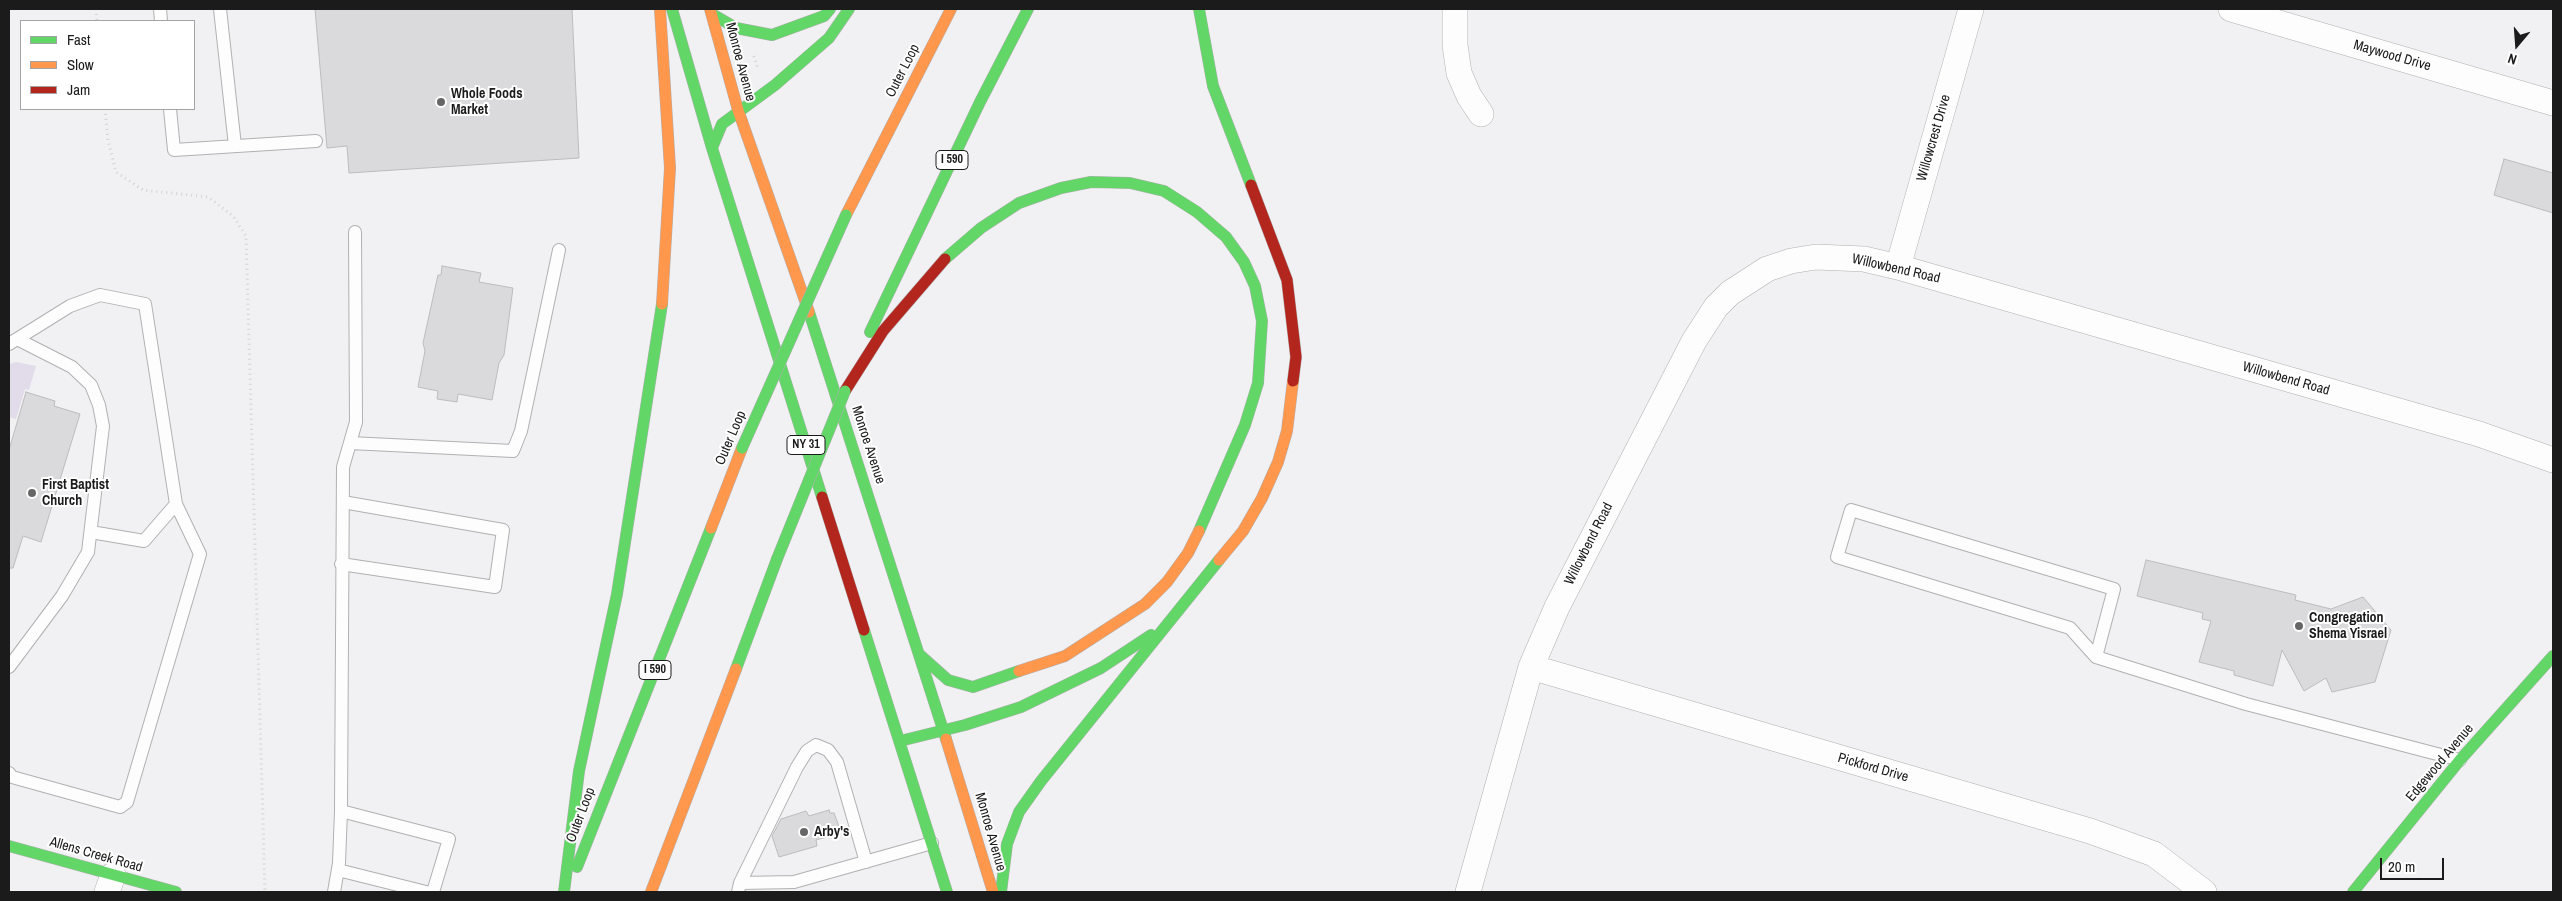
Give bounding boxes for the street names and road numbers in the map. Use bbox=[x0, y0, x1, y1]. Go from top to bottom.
street label: Monroe Avenue bbox=[721, 21, 759, 103]
street label: Maywood Drive bbox=[2351, 37, 2433, 75]
street label: Outer Loop bbox=[882, 42, 924, 100]
street label: Willowcrest Drive bbox=[1914, 93, 1954, 183]
road number: I 590 bbox=[936, 150, 968, 170]
street label: Willowbend Road bbox=[1850, 251, 1942, 287]
street label: Willowbend Road bbox=[2240, 359, 2332, 399]
street label: Monroe Avenue bbox=[848, 404, 888, 486]
street label: Outer Loop bbox=[712, 408, 750, 468]
road number: NY 31 bbox=[787, 436, 825, 454]
street label: Willowbend Road bbox=[1561, 500, 1617, 588]
road number: I 590 bbox=[639, 660, 671, 680]
street label: Edgewood Avenue bbox=[2403, 721, 2477, 805]
street label: Pickford Drive bbox=[1836, 750, 1910, 786]
street label: Outer Loop bbox=[563, 785, 599, 845]
street label: Monroe Avenue bbox=[971, 791, 1009, 873]
street label: Allens Creek Road bbox=[48, 834, 144, 876]

